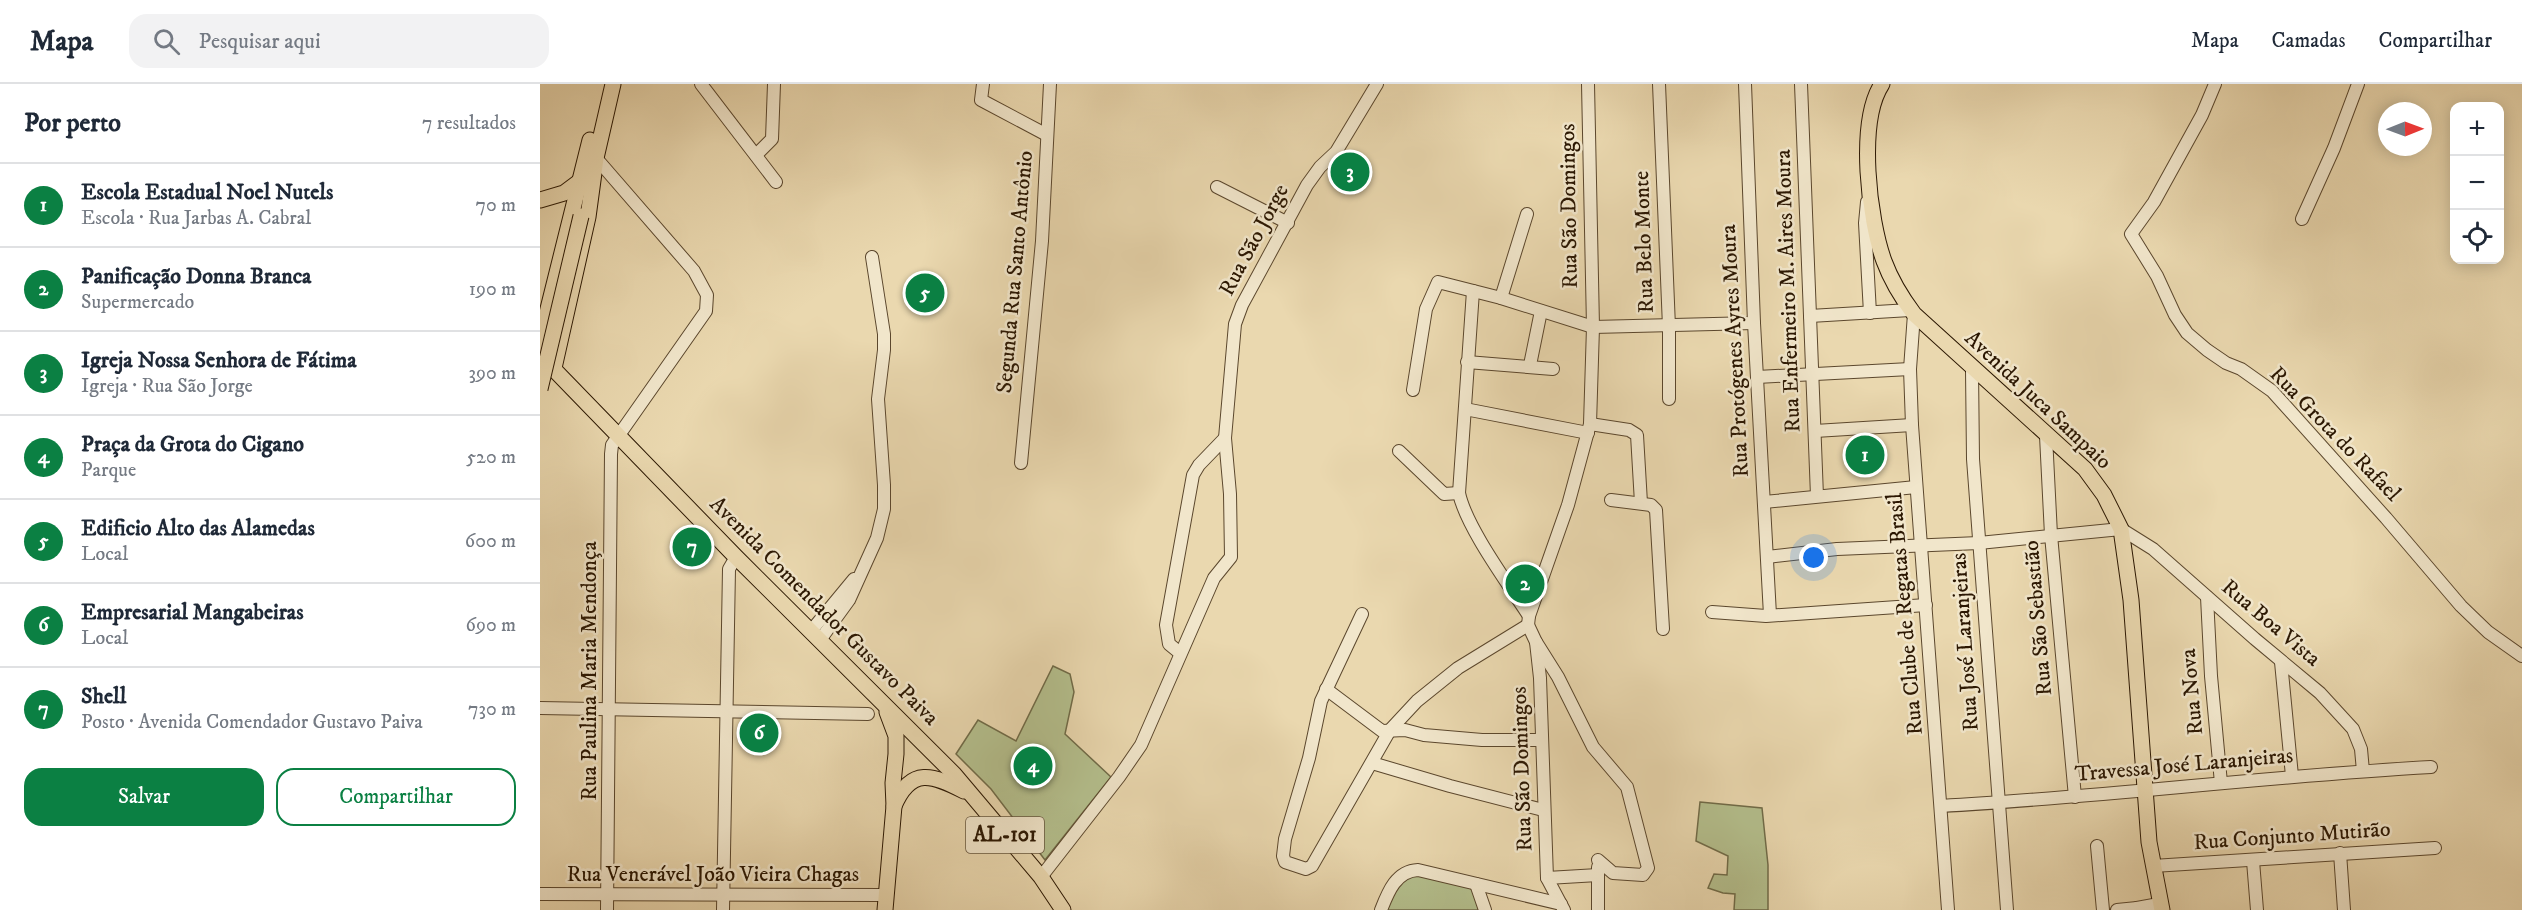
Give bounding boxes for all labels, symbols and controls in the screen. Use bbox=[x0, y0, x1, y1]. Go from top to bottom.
search box bbox=[129, 14, 549, 68]
text: Mapa bbox=[30, 24, 93, 59]
icon: search bbox=[150, 25, 183, 58]
text: Pesquisar aqui bbox=[198, 28, 321, 55]
text: Mapa bbox=[2191, 28, 2239, 54]
text: Camadas bbox=[2272, 28, 2346, 54]
text: Compartilhar bbox=[2379, 28, 2492, 54]
north arrow bbox=[2378, 102, 2432, 156]
map controls bbox=[2450, 102, 2504, 264]
button: + bbox=[2450, 102, 2504, 156]
text: Por perto bbox=[24, 107, 121, 140]
text: 7 resultados bbox=[422, 111, 516, 136]
street label: Rua São Domingos bbox=[1554, 123, 1584, 289]
street label: Rua Enfermeiro M. Aires Moura bbox=[1770, 148, 1806, 433]
street label: Segunda Rua Santo Antônio bbox=[991, 150, 1039, 394]
pin: 3 bbox=[1330, 150, 1370, 194]
button: − bbox=[2450, 156, 2504, 210]
street label: Rua Belo Monte bbox=[1628, 170, 1660, 314]
text: Escola Estadual Noel Nutels bbox=[81, 179, 333, 206]
street label: Rua São Jorge bbox=[1213, 180, 1295, 300]
text: 1 bbox=[40, 193, 47, 218]
text: 70 m bbox=[475, 193, 516, 218]
text: Escola · Rua Jarbas A. Cabral bbox=[81, 206, 311, 231]
button: locate bbox=[2450, 210, 2504, 264]
street label: Rua Protógenes Ayres Moura bbox=[1715, 223, 1755, 478]
text: Panificação Donna Branca bbox=[81, 263, 311, 290]
pin: 5 bbox=[906, 270, 944, 316]
text: 2 bbox=[39, 277, 48, 302]
text: 190 m bbox=[469, 277, 516, 302]
text: Supermercado bbox=[81, 290, 194, 315]
street label: Avenida Juca Sampaio bbox=[1959, 325, 2117, 475]
text: Igreja Nossa Senhora de Fátima bbox=[81, 347, 357, 374]
text: 3 bbox=[40, 361, 47, 386]
text: 390 m bbox=[468, 361, 516, 386]
street label: Rua Grota do Rafael bbox=[2264, 361, 2407, 507]
text: Igreja · Rua São Jorge bbox=[81, 374, 253, 399]
text: Praça da Grota do Cigano bbox=[81, 431, 304, 458]
pin: 1 bbox=[1846, 432, 1884, 478]
text: 4 bbox=[38, 445, 49, 470]
text: 520 m bbox=[466, 445, 516, 470]
text: Parque bbox=[81, 458, 136, 483]
street label: Avenida Comendador Gustavo Paiva bbox=[704, 491, 945, 732]
street label: Rua Clube de Regatas Brasil bbox=[1881, 491, 1929, 736]
text: Edificio Alto das Alamedas bbox=[81, 515, 315, 542]
pin: 7 bbox=[672, 524, 712, 570]
text: 5 bbox=[39, 529, 48, 554]
text: 600 m bbox=[465, 529, 516, 554]
street label: Rua São Sebastião bbox=[2018, 539, 2058, 697]
street label: Rua Paulina Maria Mendonça bbox=[576, 541, 603, 801]
text: Local bbox=[81, 542, 128, 567]
your location bbox=[1799, 543, 1828, 572]
street label: Rua José Laranjeiras bbox=[1945, 552, 1985, 732]
pin: 2 bbox=[1506, 562, 1544, 606]
street label: Rua Boa Vista bbox=[2216, 574, 2327, 673]
text: Empresarial Mangabeiras bbox=[81, 599, 304, 626]
text: 6 bbox=[38, 613, 49, 638]
text: 690 m bbox=[466, 613, 516, 638]
text: Local bbox=[81, 626, 128, 651]
street label: Rua Nova bbox=[2175, 647, 2209, 736]
text: Shell bbox=[81, 683, 126, 710]
street label: Rua São Domingos bbox=[1506, 686, 1538, 852]
text: 7 bbox=[38, 697, 49, 722]
text: 730 m bbox=[468, 697, 516, 722]
text: Posto · Avenida Comendador Gustavo Paiva bbox=[81, 710, 423, 735]
pin: 6 bbox=[740, 710, 778, 756]
street label: Travessa José Laranjeiras bbox=[2074, 742, 2294, 788]
pin: 4 bbox=[1014, 744, 1052, 788]
button: Salvar bbox=[24, 768, 264, 826]
button: Compartilhar bbox=[276, 768, 516, 826]
street label: Rua Conjunto Mutirão bbox=[2193, 816, 2391, 856]
road number: AL-101 bbox=[966, 817, 1044, 853]
street label: Rua Venerável João Vieira Chagas bbox=[567, 861, 859, 888]

